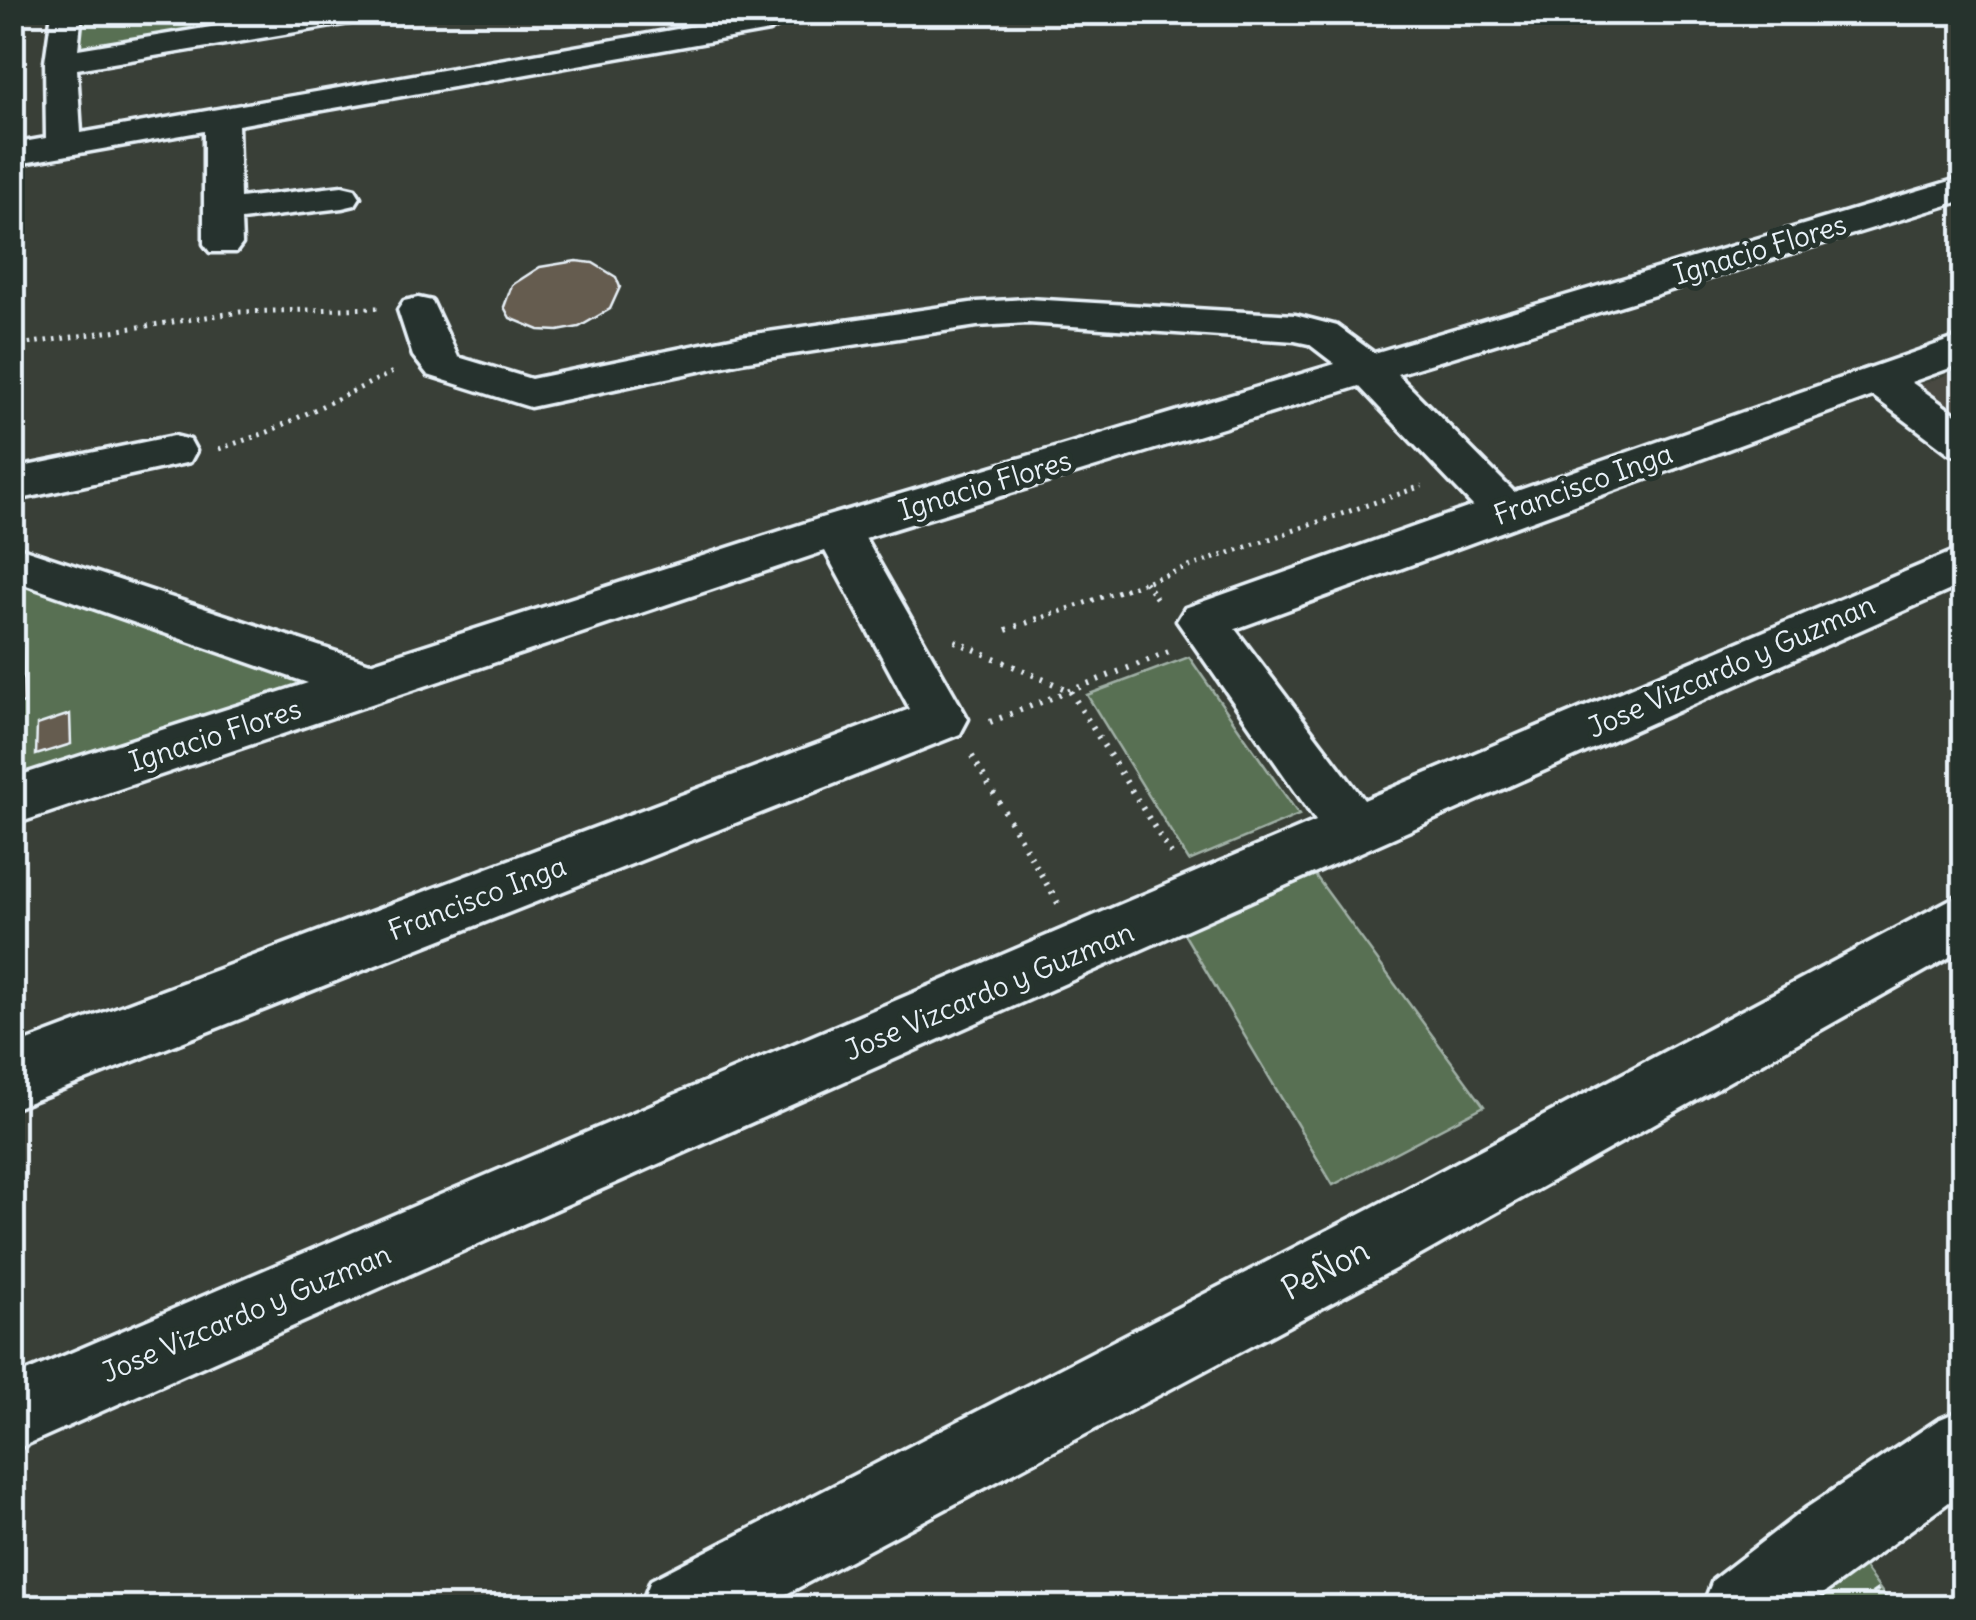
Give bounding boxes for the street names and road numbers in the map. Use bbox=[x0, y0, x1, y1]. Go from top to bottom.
street label: Ignacio Flores bbox=[1669, 206, 1851, 292]
street label: Francisco Inga bbox=[1489, 435, 1677, 533]
street label: Ignacio Flores bbox=[894, 442, 1076, 528]
street label: Jose Vizcardo y Guzman bbox=[1582, 586, 1880, 746]
street label: Ignacio Flores bbox=[125, 690, 305, 780]
street label: Francisco Inga bbox=[383, 848, 571, 948]
street label: Jose Vizcardo y Guzman bbox=[839, 914, 1139, 1068]
street label: PeÑon bbox=[1274, 1229, 1376, 1309]
street label: Jose Vizcardo y Guzman bbox=[96, 1236, 396, 1390]

